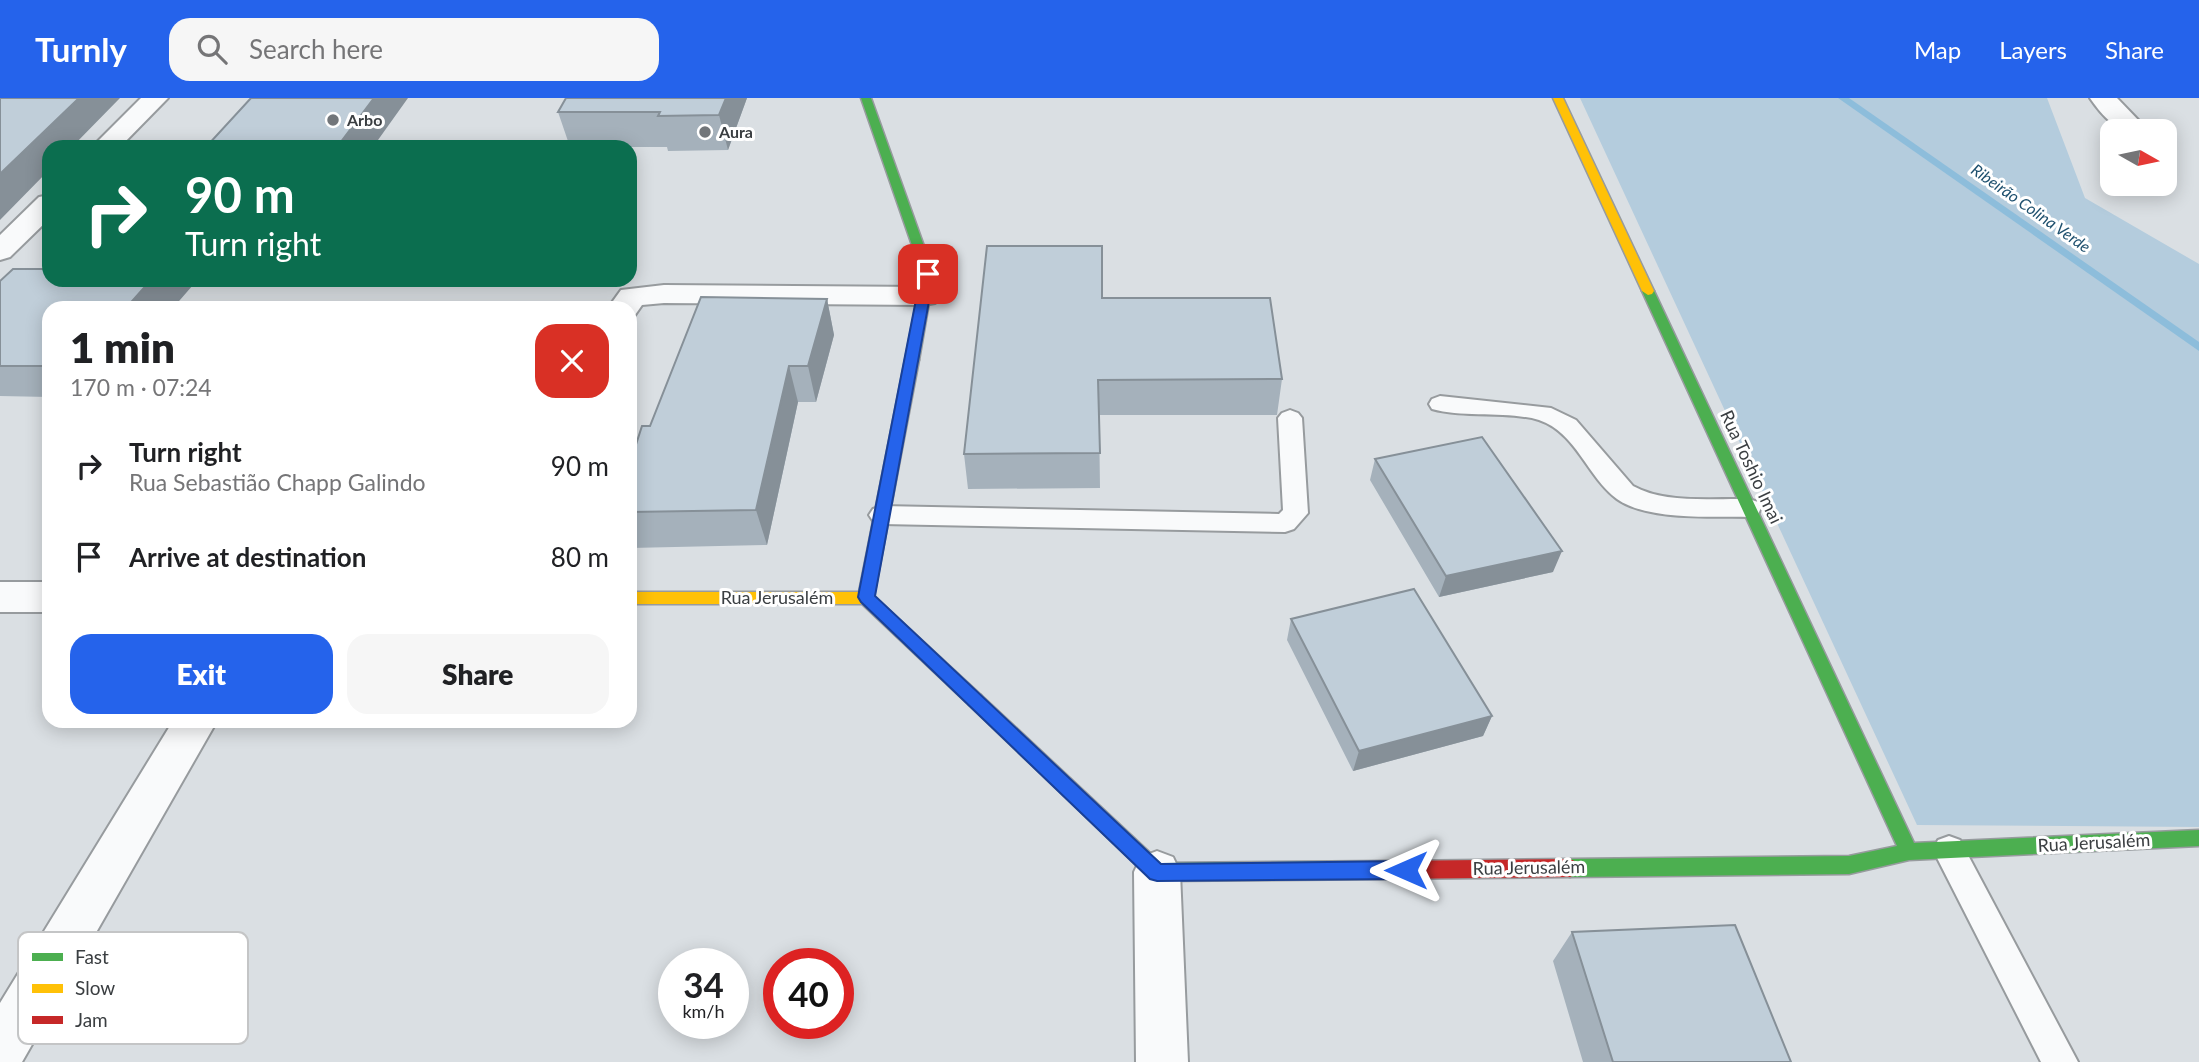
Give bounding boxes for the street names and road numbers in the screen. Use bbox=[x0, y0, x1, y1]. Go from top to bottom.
street label: Rua Toshio Imai bbox=[1716, 406, 1788, 527]
street label: Rua Jerusalém bbox=[721, 586, 833, 608]
street label: Rua Jerusalém bbox=[2037, 828, 2151, 856]
street label: Rua Jerusalém bbox=[1472, 855, 1585, 879]

